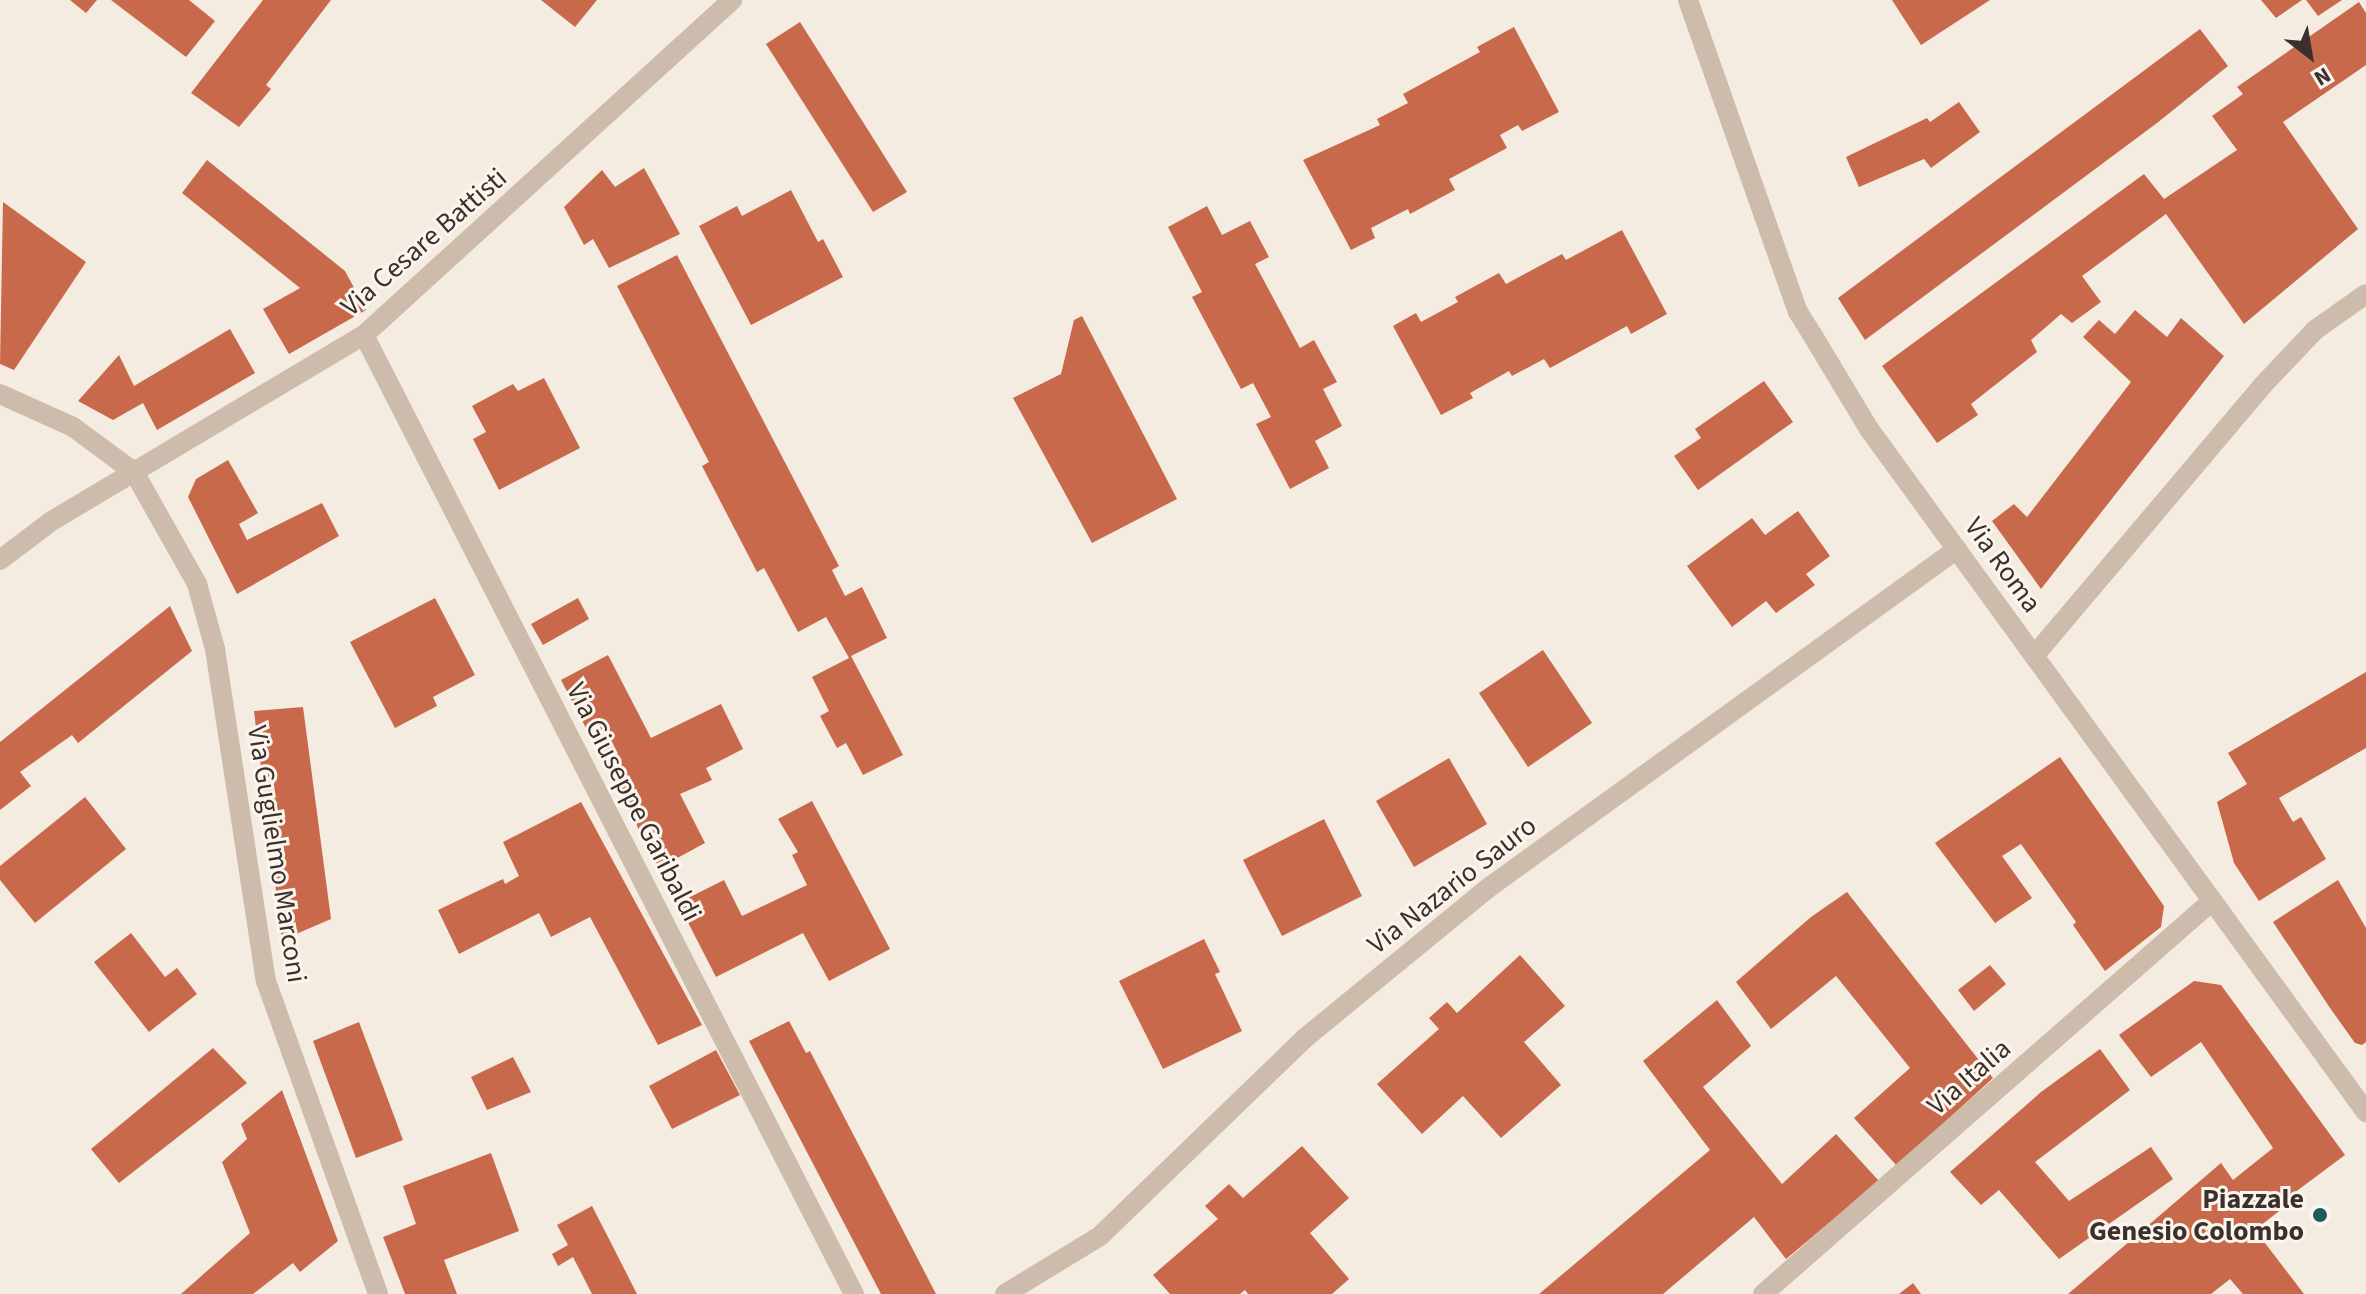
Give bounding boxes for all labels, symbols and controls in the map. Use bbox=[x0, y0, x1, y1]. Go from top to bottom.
north arrow bbox=[2270, 16, 2350, 96]
text: N bbox=[2308, 59, 2337, 94]
street label: Via Cesare Battisti bbox=[334, 161, 514, 323]
street label: Via Roma bbox=[1957, 511, 2049, 619]
street label: Via Giuseppe Garibaldi bbox=[559, 677, 709, 927]
street label: Via Guglielmo Marconi bbox=[240, 723, 314, 985]
street label: Via Nazario Sauro bbox=[1361, 809, 1543, 961]
street label: Via Italia bbox=[1920, 1032, 2018, 1122]
place label: Piazzale Genesio Colombo bbox=[2089, 1182, 2304, 1248]
marker: Piazzale Genesio Colombo bbox=[2311, 1206, 2329, 1224]

